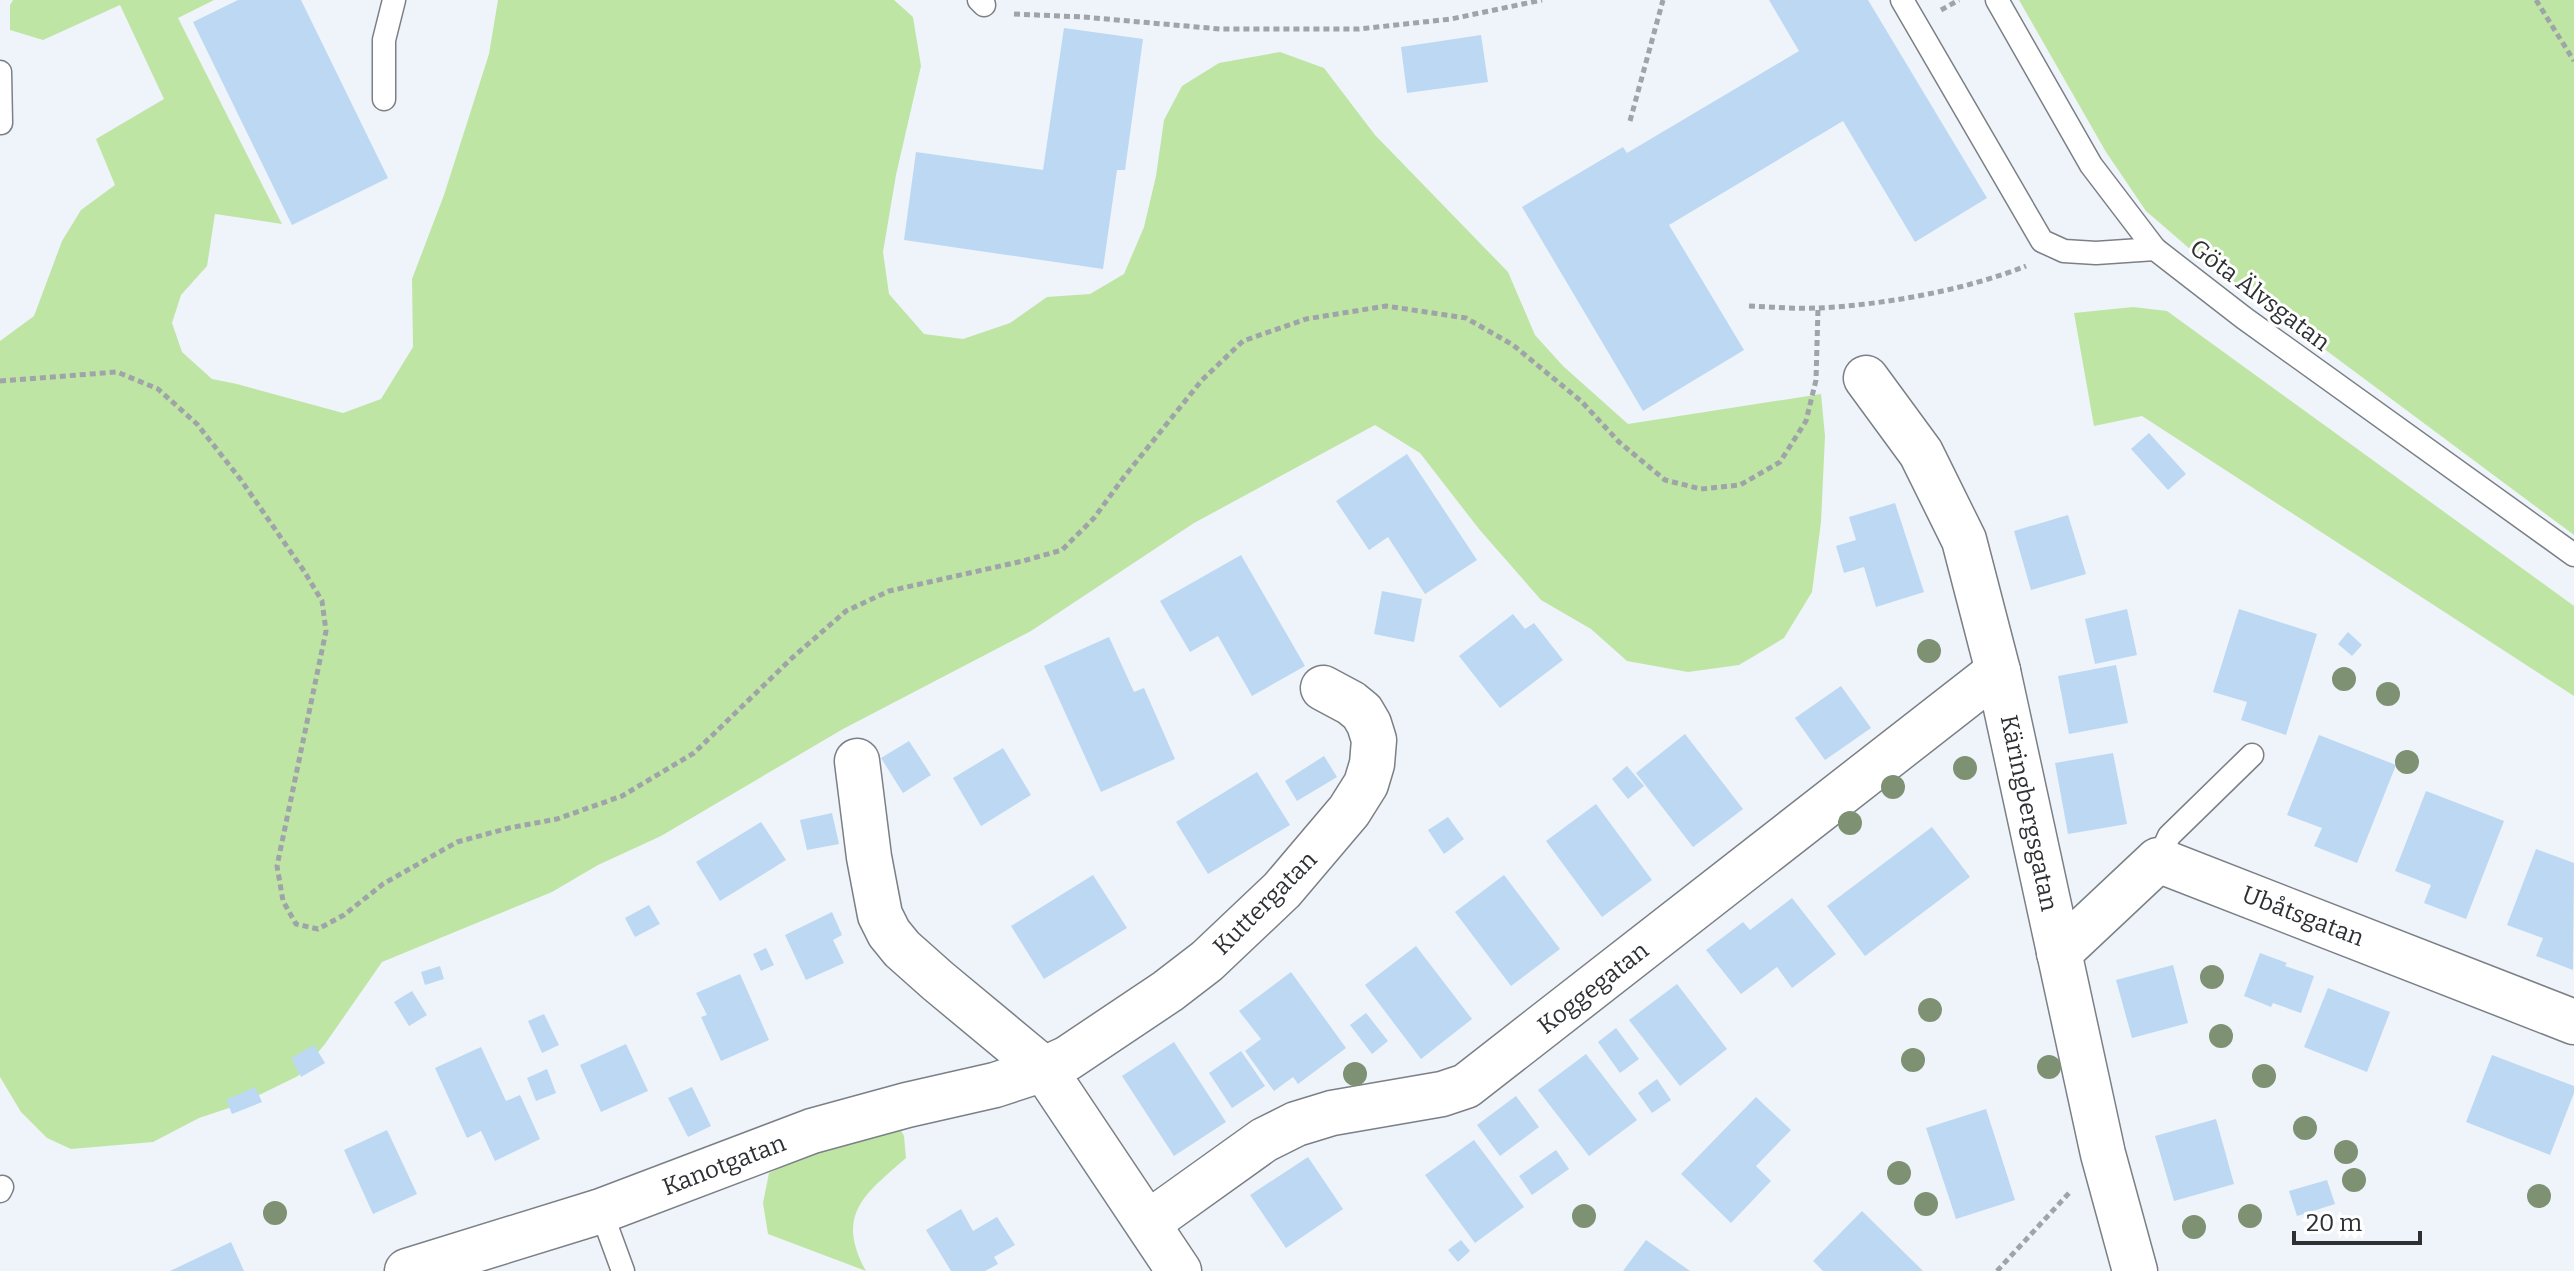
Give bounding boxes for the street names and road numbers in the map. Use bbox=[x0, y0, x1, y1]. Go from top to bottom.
street label: Göta Älvsgatan bbox=[2185, 233, 2335, 357]
street label: Käringbergsgatan bbox=[1995, 712, 2063, 914]
street label: Kuttergatan bbox=[1208, 846, 1322, 960]
street label: Ubåtsgatan bbox=[2238, 880, 2368, 952]
street label: Koggegatan bbox=[1532, 936, 1654, 1040]
street label: Kanotgatan bbox=[659, 1129, 789, 1201]

